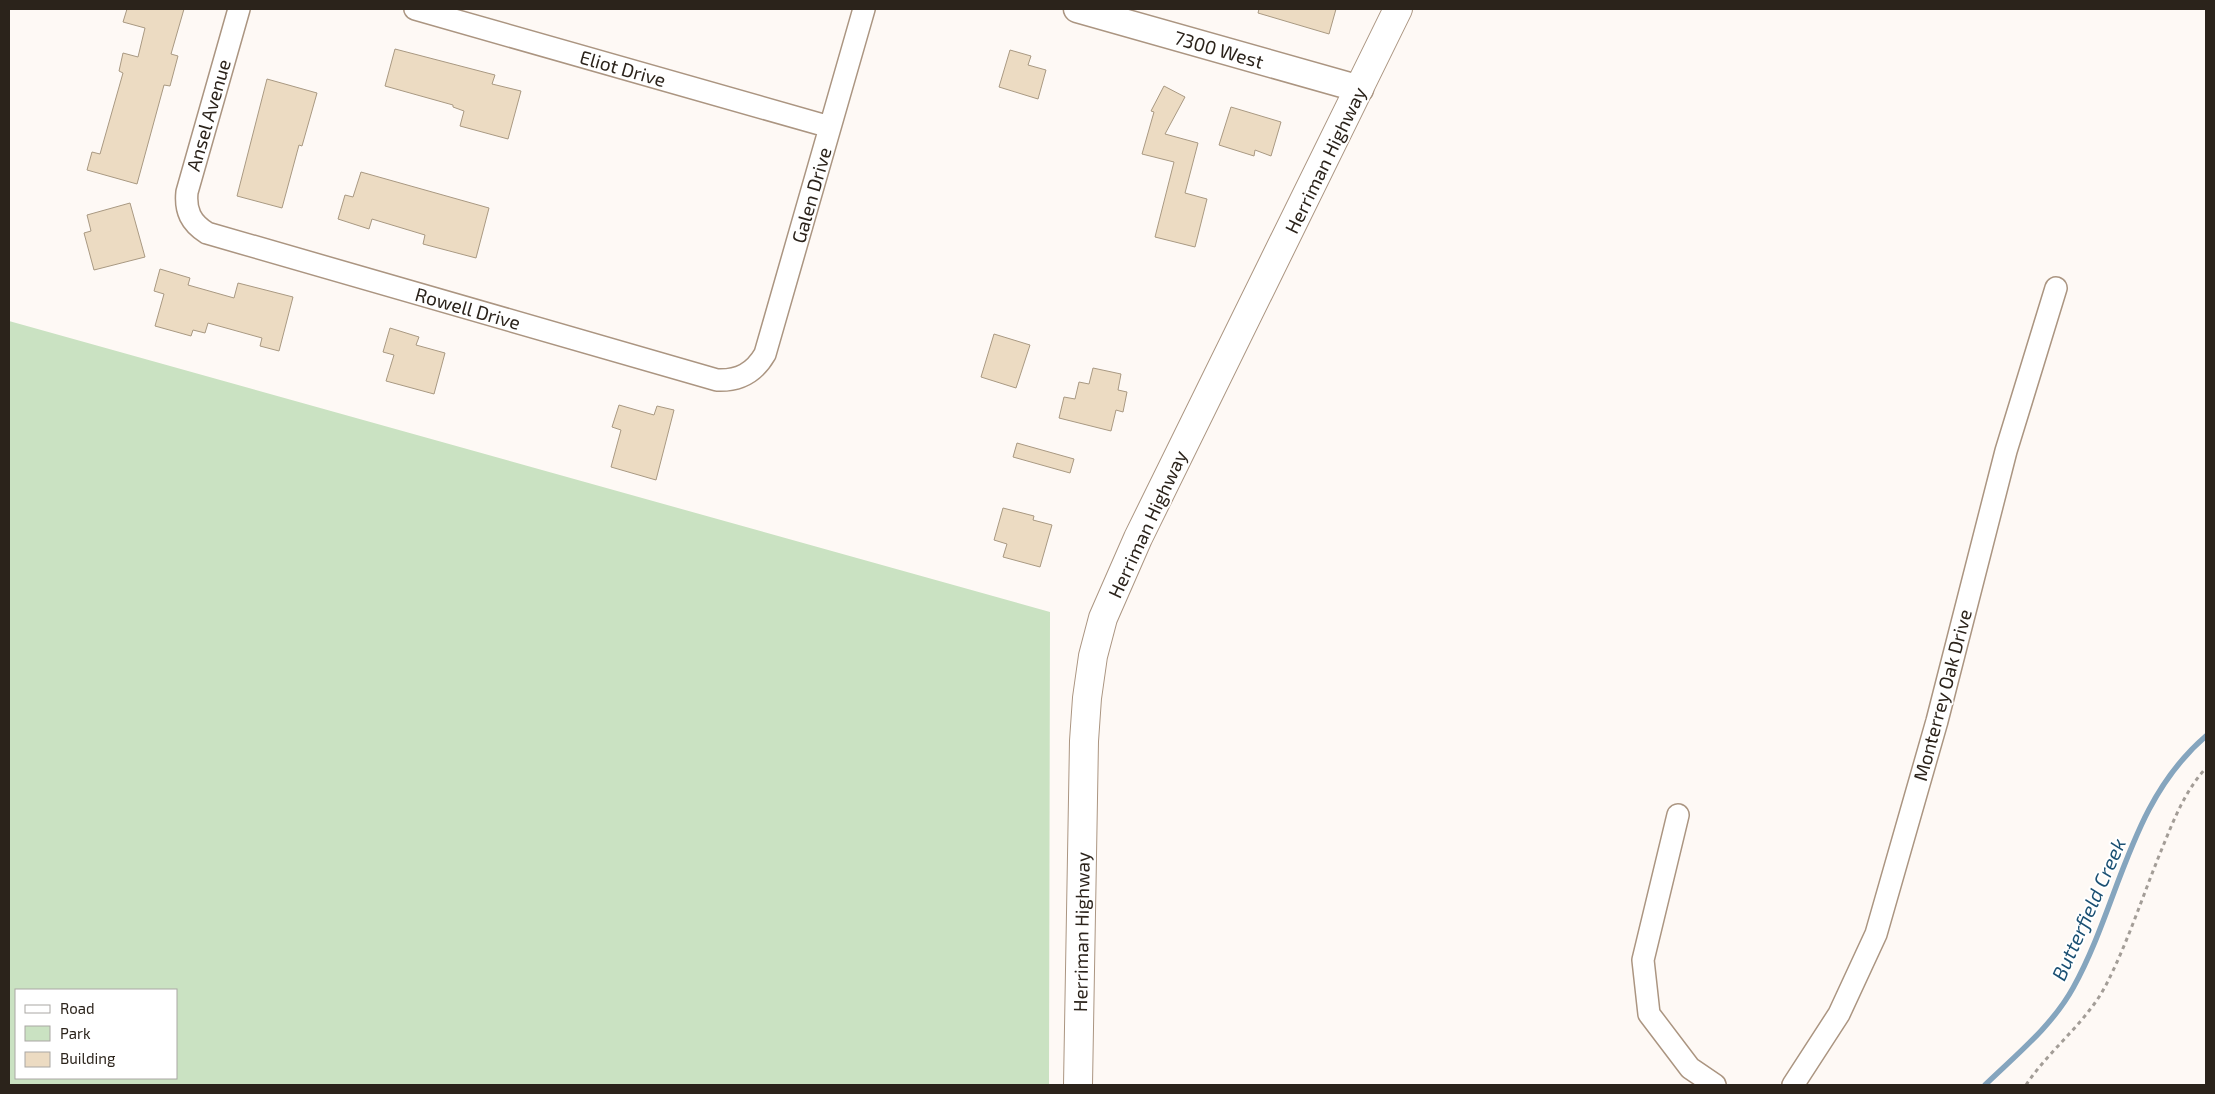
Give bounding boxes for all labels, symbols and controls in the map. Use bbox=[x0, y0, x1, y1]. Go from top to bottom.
street label: 7300 West bbox=[1172, 25, 1266, 73]
street label: Eliot Drive bbox=[577, 45, 669, 91]
street label: Ansel Avenue bbox=[181, 56, 235, 174]
street label: Herriman Highway bbox=[1280, 83, 1370, 237]
street label: Galen Drive bbox=[786, 144, 836, 246]
street label: Rowell Drive bbox=[413, 282, 523, 334]
street label: Herriman Highway bbox=[1103, 446, 1191, 602]
street label: Monterrey Oak Drive bbox=[1908, 607, 1976, 783]
water label: Butterfield Creek bbox=[2046, 834, 2130, 984]
street label: Herriman Highway bbox=[1068, 852, 1094, 1012]
legend bbox=[15, 989, 178, 1079]
text: Road bbox=[60, 999, 95, 1017]
text: Park bbox=[60, 1024, 91, 1042]
text: Building bbox=[60, 1049, 116, 1067]

